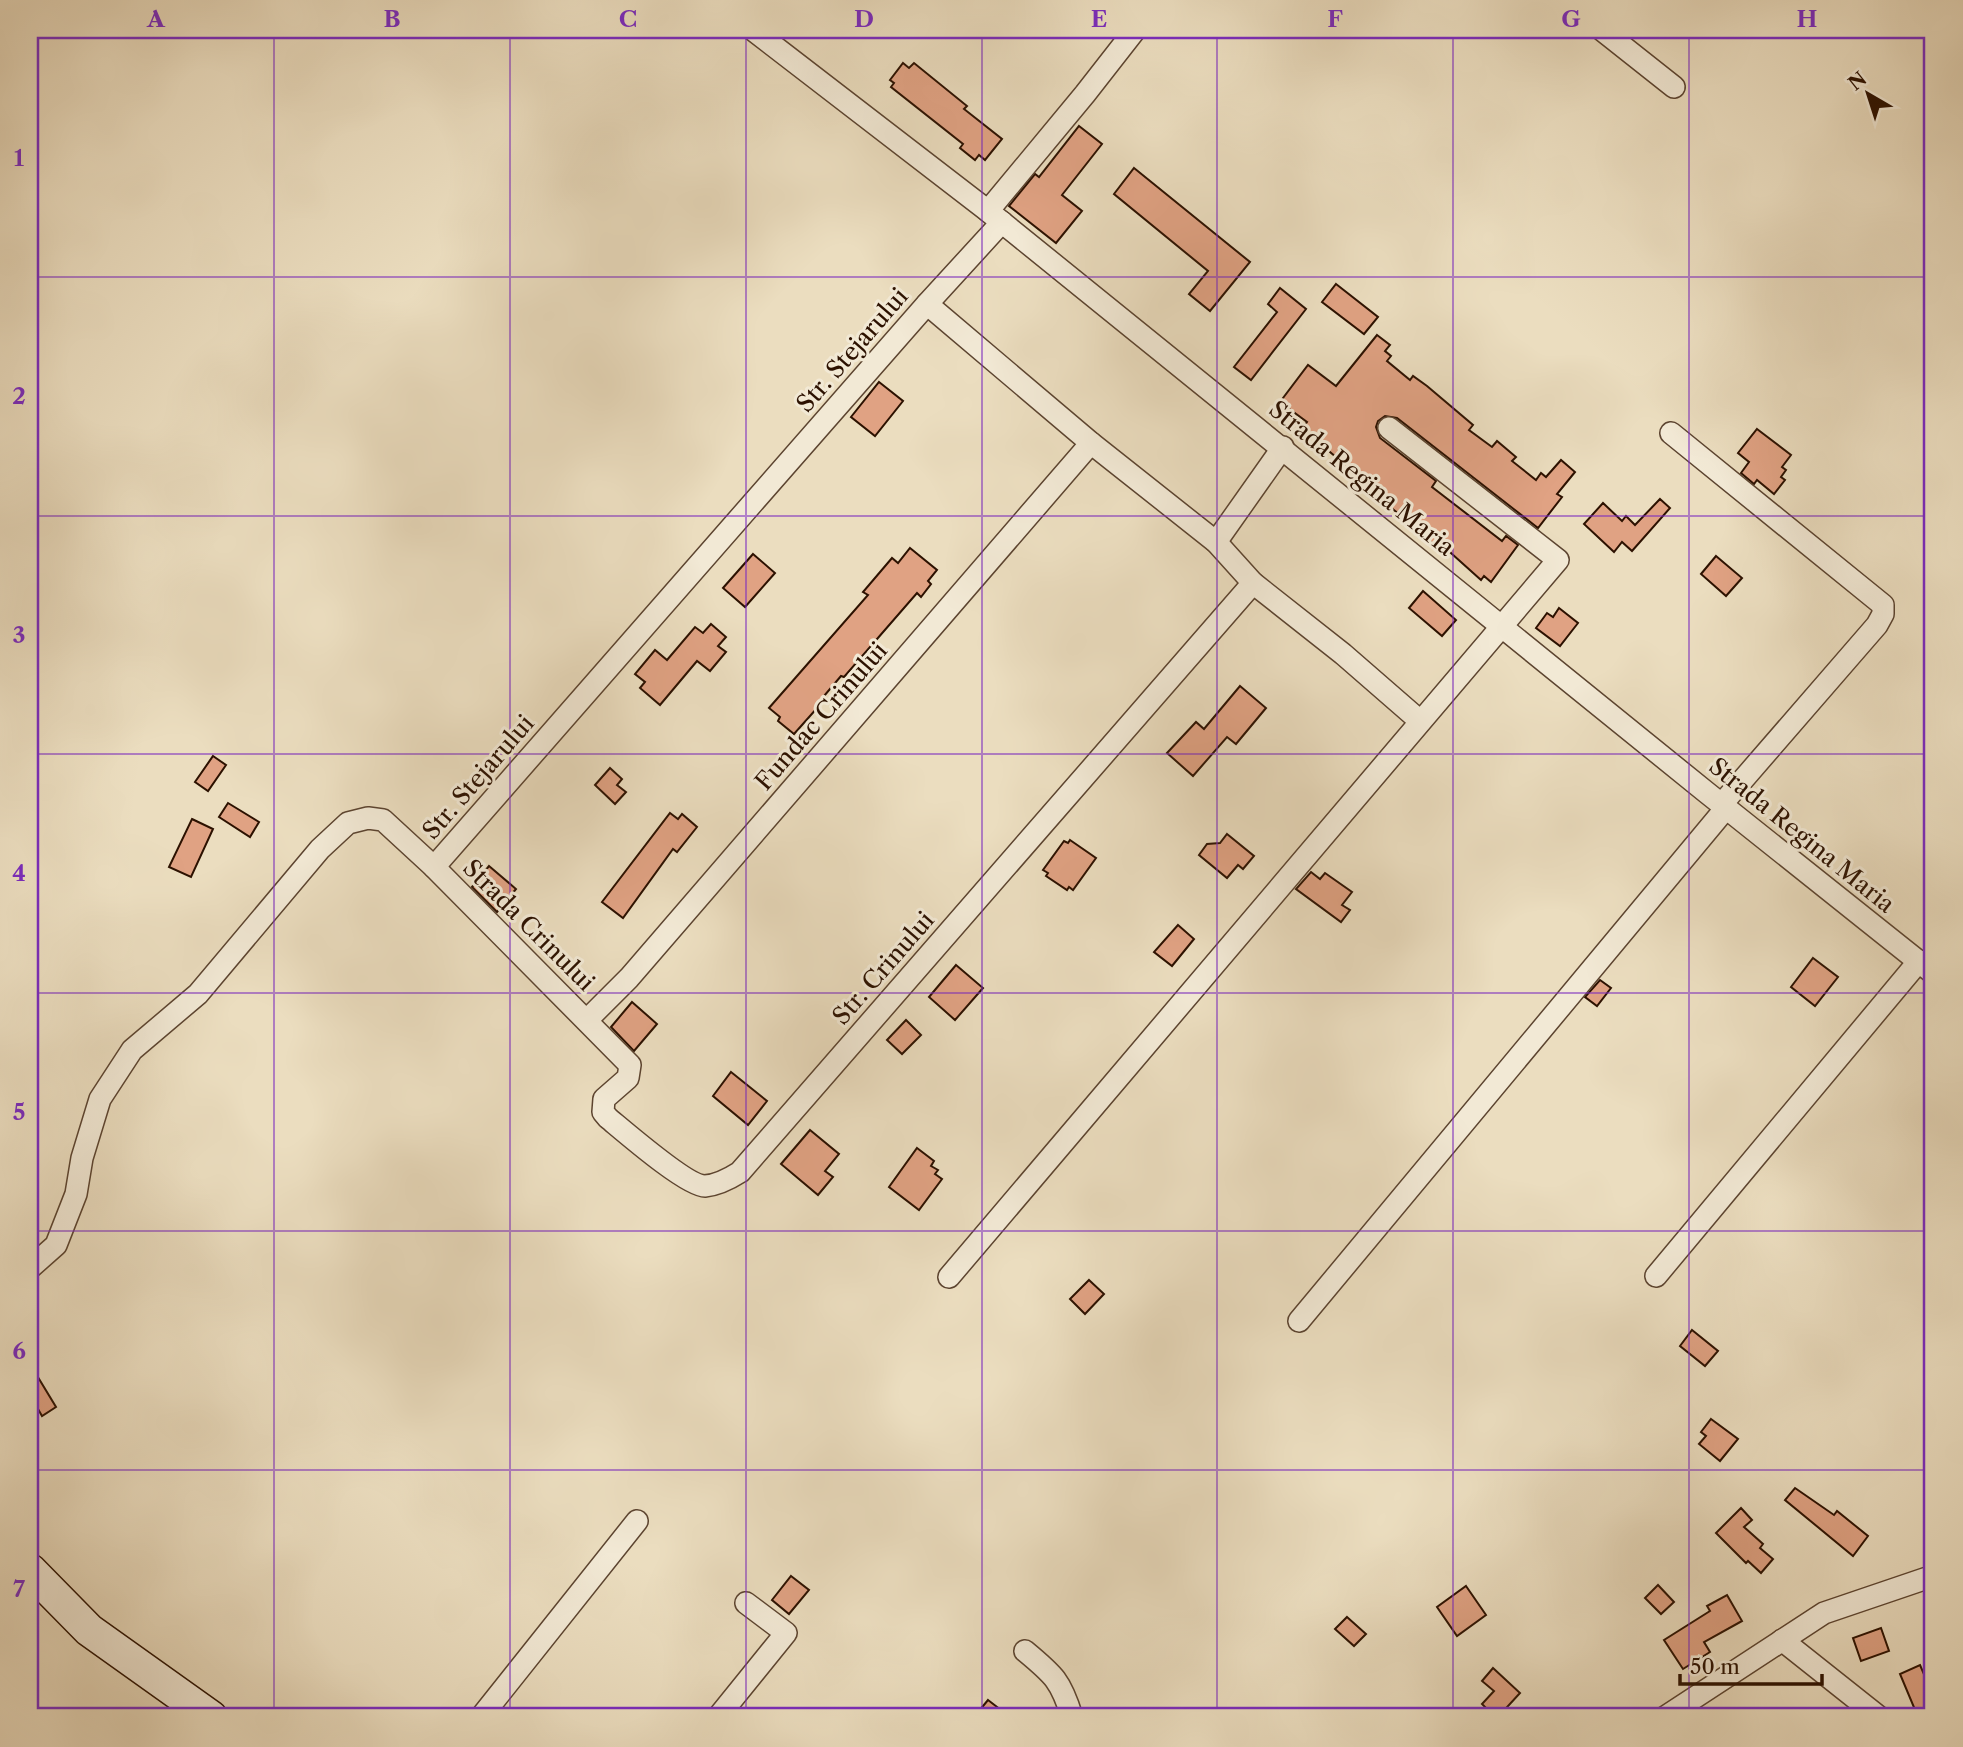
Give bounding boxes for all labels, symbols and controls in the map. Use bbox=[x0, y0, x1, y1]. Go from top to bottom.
text: A bbox=[146, 5, 166, 33]
text: B bbox=[383, 5, 401, 33]
text: C bbox=[619, 5, 637, 33]
text: D bbox=[854, 5, 874, 33]
text: E bbox=[1091, 5, 1107, 33]
text: F bbox=[1327, 5, 1343, 33]
text: G bbox=[1561, 5, 1581, 33]
text: H bbox=[1797, 5, 1818, 33]
north arrow bbox=[1834, 60, 1904, 130]
text: N bbox=[1844, 67, 1871, 95]
text: 1 bbox=[14, 144, 25, 172]
street label: Str. Stejarului bbox=[790, 282, 914, 418]
text: 2 bbox=[12, 382, 26, 410]
street label: Strada Regina Maria bbox=[1263, 394, 1461, 562]
text: 3 bbox=[13, 621, 26, 649]
street label: Fundac Crinului bbox=[749, 636, 893, 796]
street label: Str. Stejarului bbox=[416, 709, 540, 845]
street label: Strada Regina Maria bbox=[1703, 751, 1901, 919]
street label: Strada Crinului bbox=[457, 853, 601, 997]
text: 4 bbox=[12, 859, 26, 887]
street label: Str. Crinului bbox=[826, 906, 940, 1030]
text: 5 bbox=[13, 1098, 25, 1126]
text: 6 bbox=[12, 1337, 26, 1365]
text: 7 bbox=[13, 1575, 25, 1603]
scale bar bbox=[1680, 1642, 1821, 1686]
text: 50 m bbox=[1690, 1654, 1740, 1679]

